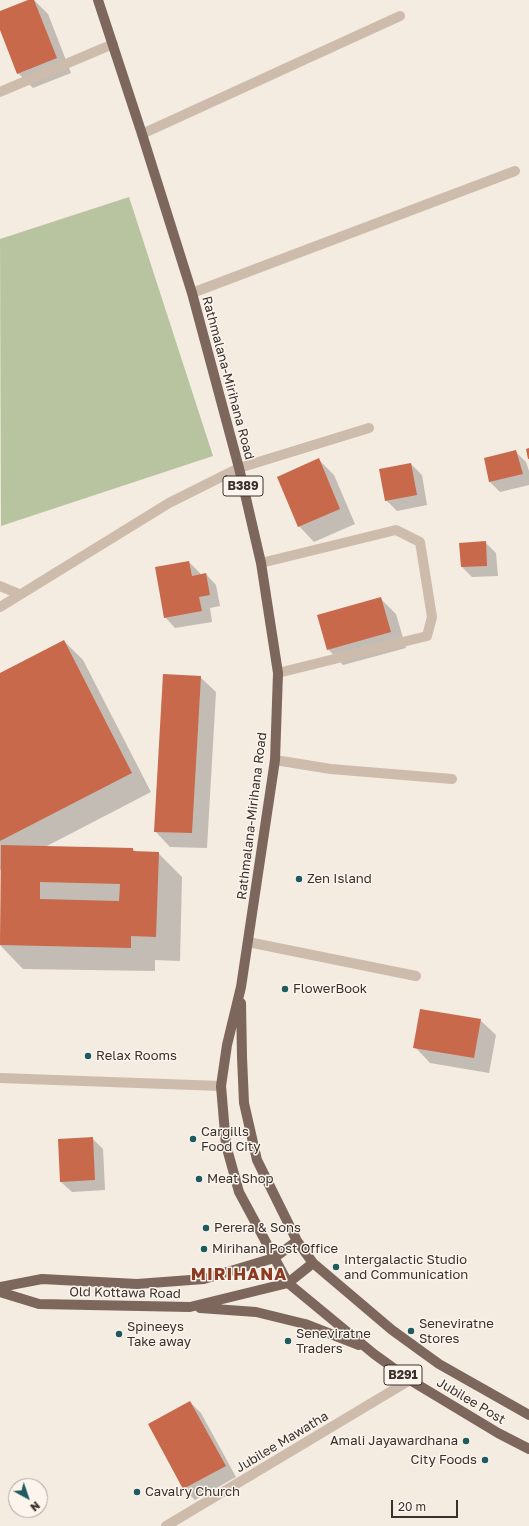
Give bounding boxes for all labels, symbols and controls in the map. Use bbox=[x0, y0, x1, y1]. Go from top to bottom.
street label: Rathmalana-Mirihana Road bbox=[199, 294, 257, 462]
road number: B389 bbox=[223, 476, 263, 496]
street label: Rathmalana-Mirihana Road bbox=[234, 731, 270, 901]
place label: Zen Island bbox=[307, 871, 372, 887]
marker: Zen Island bbox=[294, 874, 304, 884]
place label: FlowerBook bbox=[293, 981, 367, 997]
marker: FlowerBook bbox=[280, 984, 290, 994]
place label: Relax Rooms bbox=[96, 1048, 177, 1064]
marker: Relax Rooms bbox=[83, 1051, 93, 1061]
place label: Cargills Food City bbox=[201, 1124, 261, 1155]
marker: Cargills Food City bbox=[188, 1134, 198, 1144]
place label: Meat Shop bbox=[207, 1171, 273, 1187]
marker: Meat Shop bbox=[194, 1174, 204, 1184]
place label: Perera & Sons bbox=[214, 1220, 301, 1236]
marker: Perera & Sons bbox=[201, 1223, 211, 1233]
place label: Mirihana Post Office bbox=[212, 1241, 338, 1257]
marker: Mirihana Post Office bbox=[199, 1244, 209, 1254]
place label: Intergalactic Studio and Communication bbox=[344, 1252, 468, 1283]
marker: Intergalactic Studio and Communication bbox=[331, 1262, 341, 1272]
district label: MIRIHANA bbox=[191, 1265, 287, 1285]
street label: Old Kottawa Road bbox=[69, 1284, 181, 1302]
place label: Seneviratne Stores bbox=[419, 1316, 494, 1347]
place label: Spineeys Take away bbox=[127, 1319, 191, 1350]
place label: Seneviratne Traders bbox=[296, 1326, 371, 1357]
marker: Seneviratne Stores bbox=[406, 1326, 416, 1336]
marker: Spineeys Take away bbox=[114, 1329, 124, 1339]
marker: Seneviratne Traders bbox=[283, 1336, 293, 1346]
road number: B291 bbox=[384, 1365, 422, 1385]
street label: Jubilee Post bbox=[434, 1374, 508, 1428]
street label: Jubilee Mawatha bbox=[233, 1408, 331, 1476]
place label: Amali Jayawardhana bbox=[330, 1433, 458, 1449]
marker: Amali Jayawardhana bbox=[461, 1436, 471, 1446]
place label: City Foods bbox=[411, 1452, 477, 1468]
marker: City Foods bbox=[480, 1455, 490, 1465]
north arrow bbox=[8, 1478, 48, 1518]
place label: Cavalry Church bbox=[145, 1484, 240, 1500]
marker: Cavalry Church bbox=[132, 1487, 142, 1497]
scale bar bbox=[393, 1492, 460, 1518]
text: N bbox=[28, 1499, 43, 1514]
text: 20 m bbox=[398, 1499, 426, 1514]

